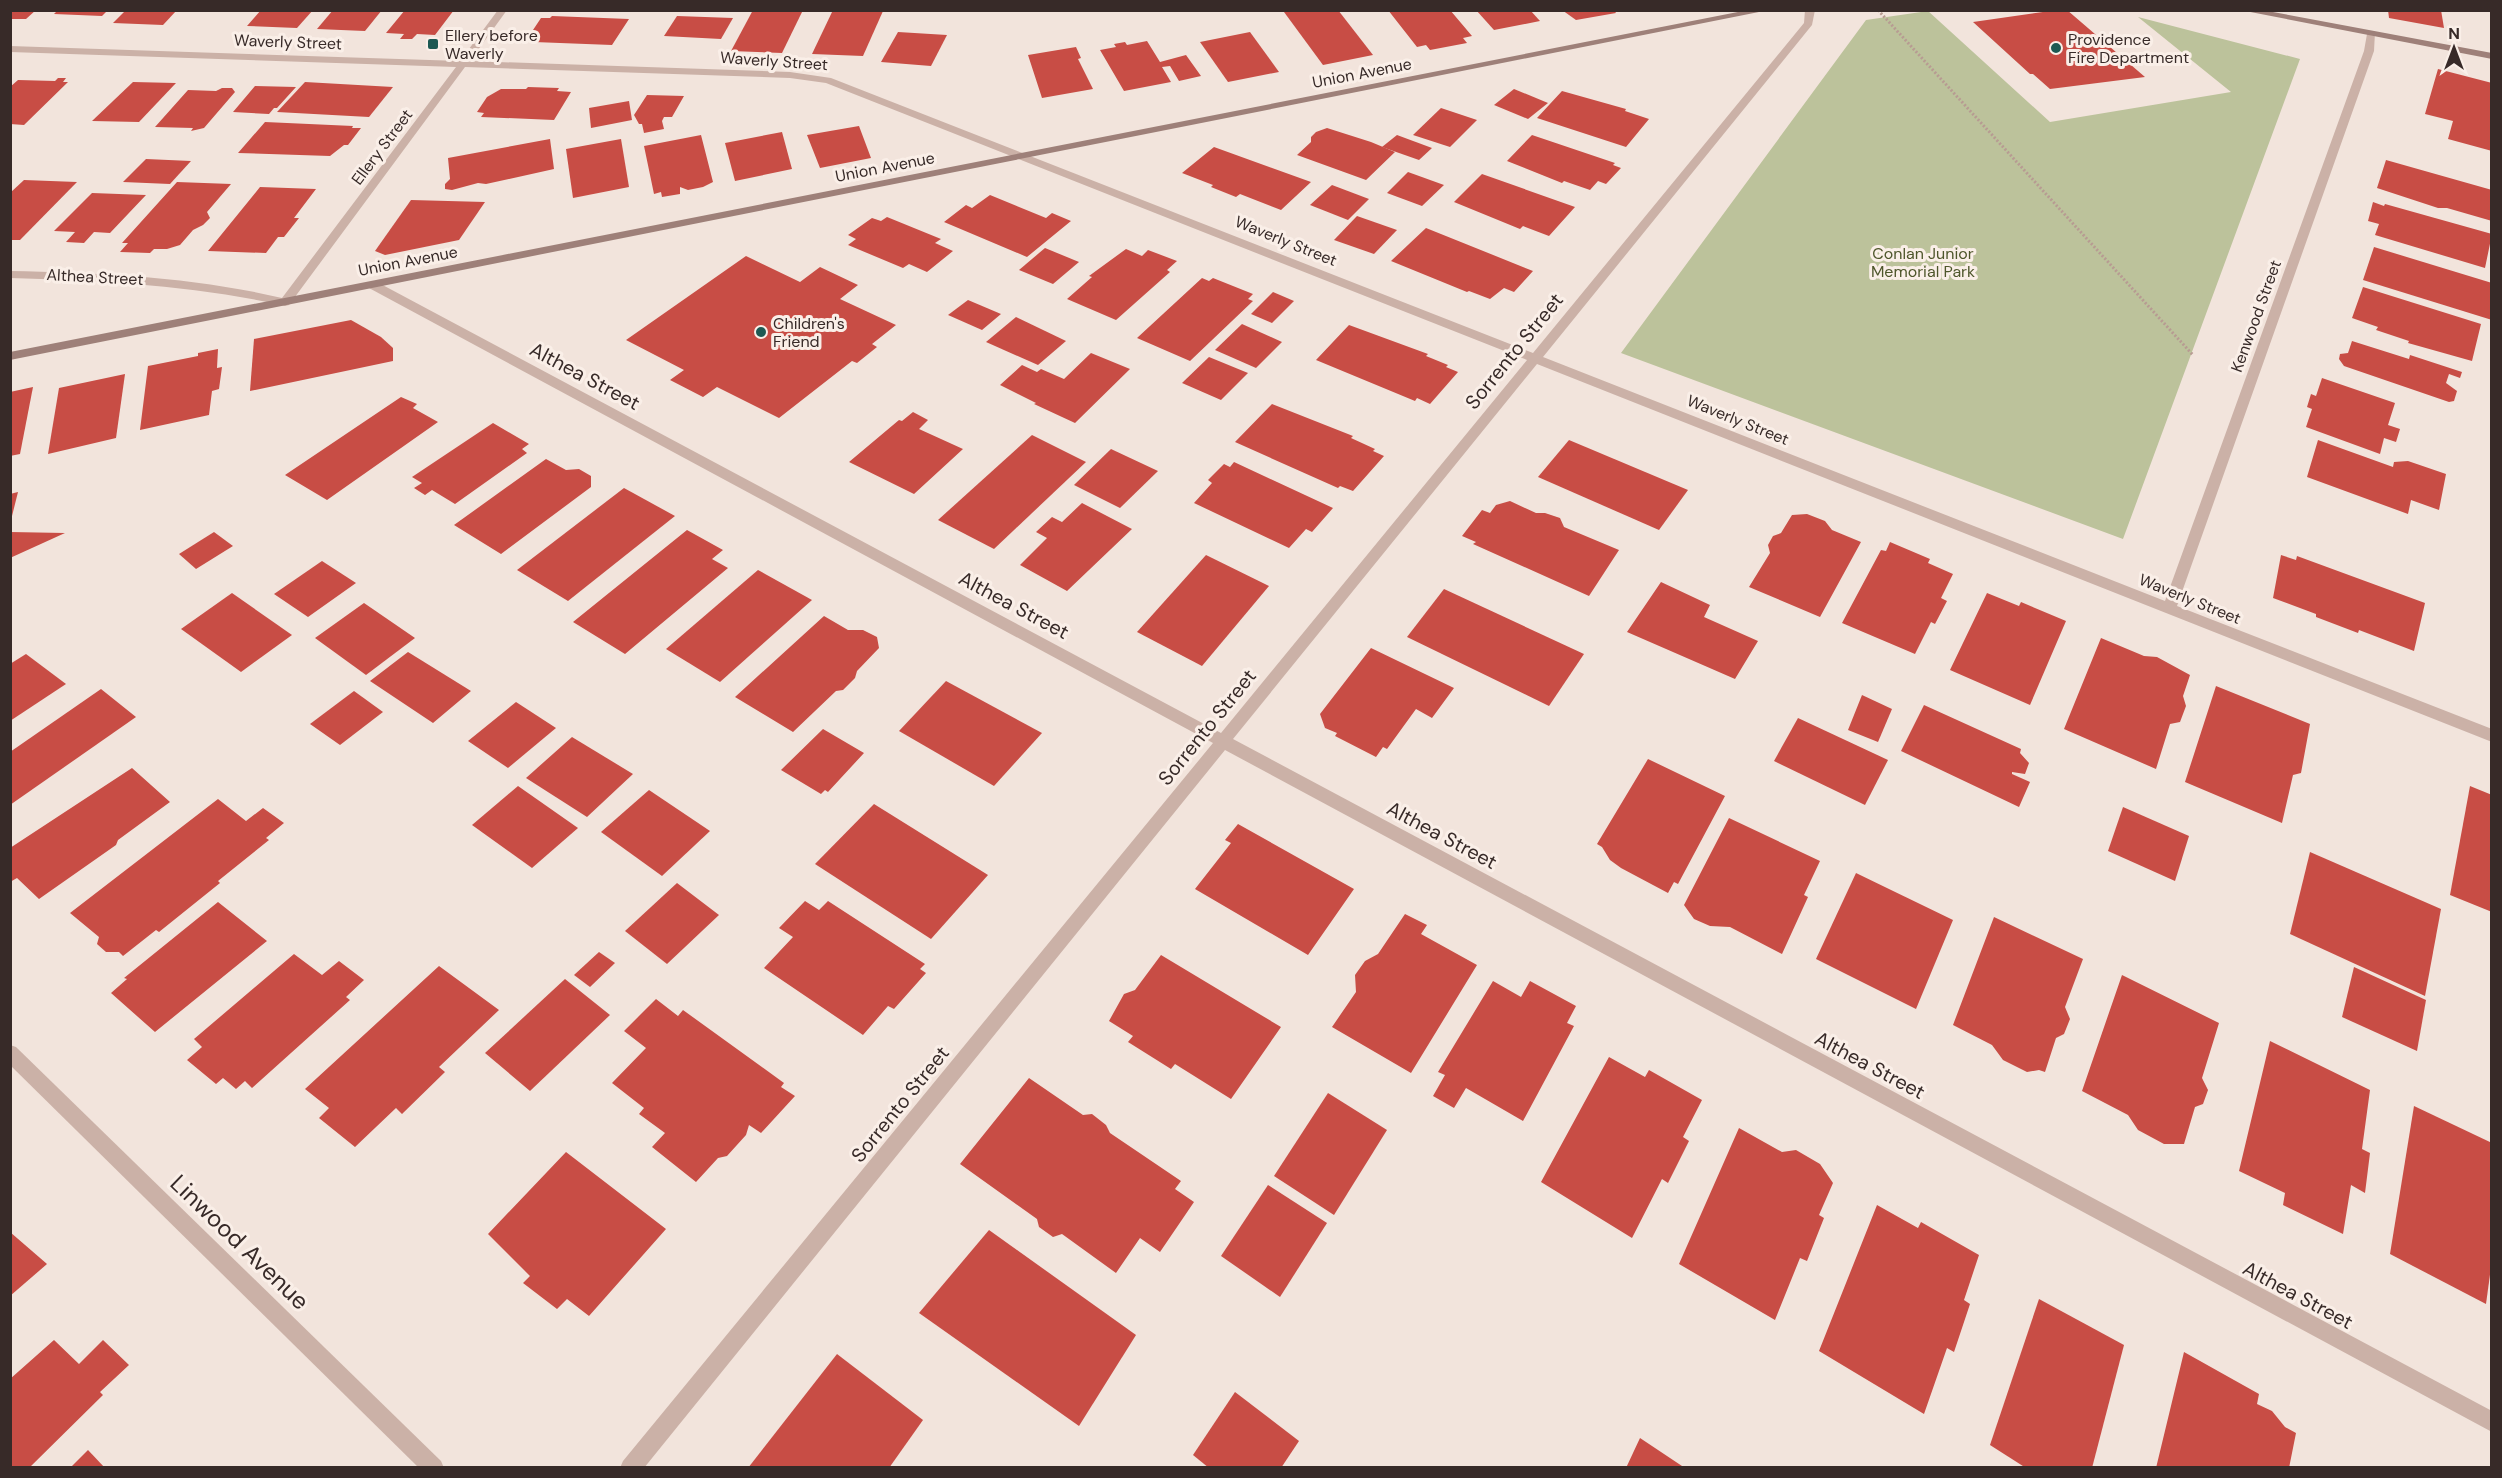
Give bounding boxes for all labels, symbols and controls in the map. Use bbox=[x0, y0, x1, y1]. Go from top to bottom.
north arrow bbox=[2424, 18, 2484, 78]
text: N bbox=[2448, 23, 2460, 44]
place label: Ellery before Waverly bbox=[445, 25, 538, 64]
place label: Providence Fire Department bbox=[2068, 29, 2189, 68]
street label: Waverly Street bbox=[234, 30, 342, 54]
marker: Ellery before Waverly bbox=[426, 37, 440, 51]
marker: Providence Fire Department bbox=[2049, 41, 2063, 55]
street label: Waverly Street bbox=[719, 47, 829, 75]
street label: Union Avenue bbox=[1311, 53, 1413, 93]
street label: Ellery Street bbox=[347, 105, 417, 189]
street label: Union Avenue bbox=[834, 147, 936, 187]
street label: Waverly Street bbox=[1232, 211, 1340, 271]
street label: Union Avenue bbox=[357, 241, 459, 281]
park label: Conlan Junior Memorial Park bbox=[1871, 243, 1975, 282]
street label: Kenwood Street bbox=[2226, 257, 2286, 375]
street label: Althea Street bbox=[46, 264, 144, 290]
street label: Sorrento Street bbox=[1459, 287, 1569, 414]
place label: Children's Friend bbox=[773, 313, 845, 352]
marker: Children's Friend bbox=[754, 325, 768, 339]
street label: Althea Street bbox=[525, 336, 645, 416]
street label: Waverly Street bbox=[1684, 390, 1792, 450]
street label: Althea Street bbox=[954, 565, 1074, 645]
street label: Waverly Street bbox=[2136, 569, 2244, 629]
street label: Sorrento Street bbox=[1152, 663, 1262, 790]
street label: Althea Street bbox=[1382, 795, 1502, 875]
street label: Althea Street bbox=[1810, 1025, 1930, 1105]
street label: Sorrento Street bbox=[845, 1040, 955, 1167]
street label: Linwood Avenue bbox=[164, 1168, 316, 1316]
street label: Althea Street bbox=[2238, 1255, 2358, 1335]

